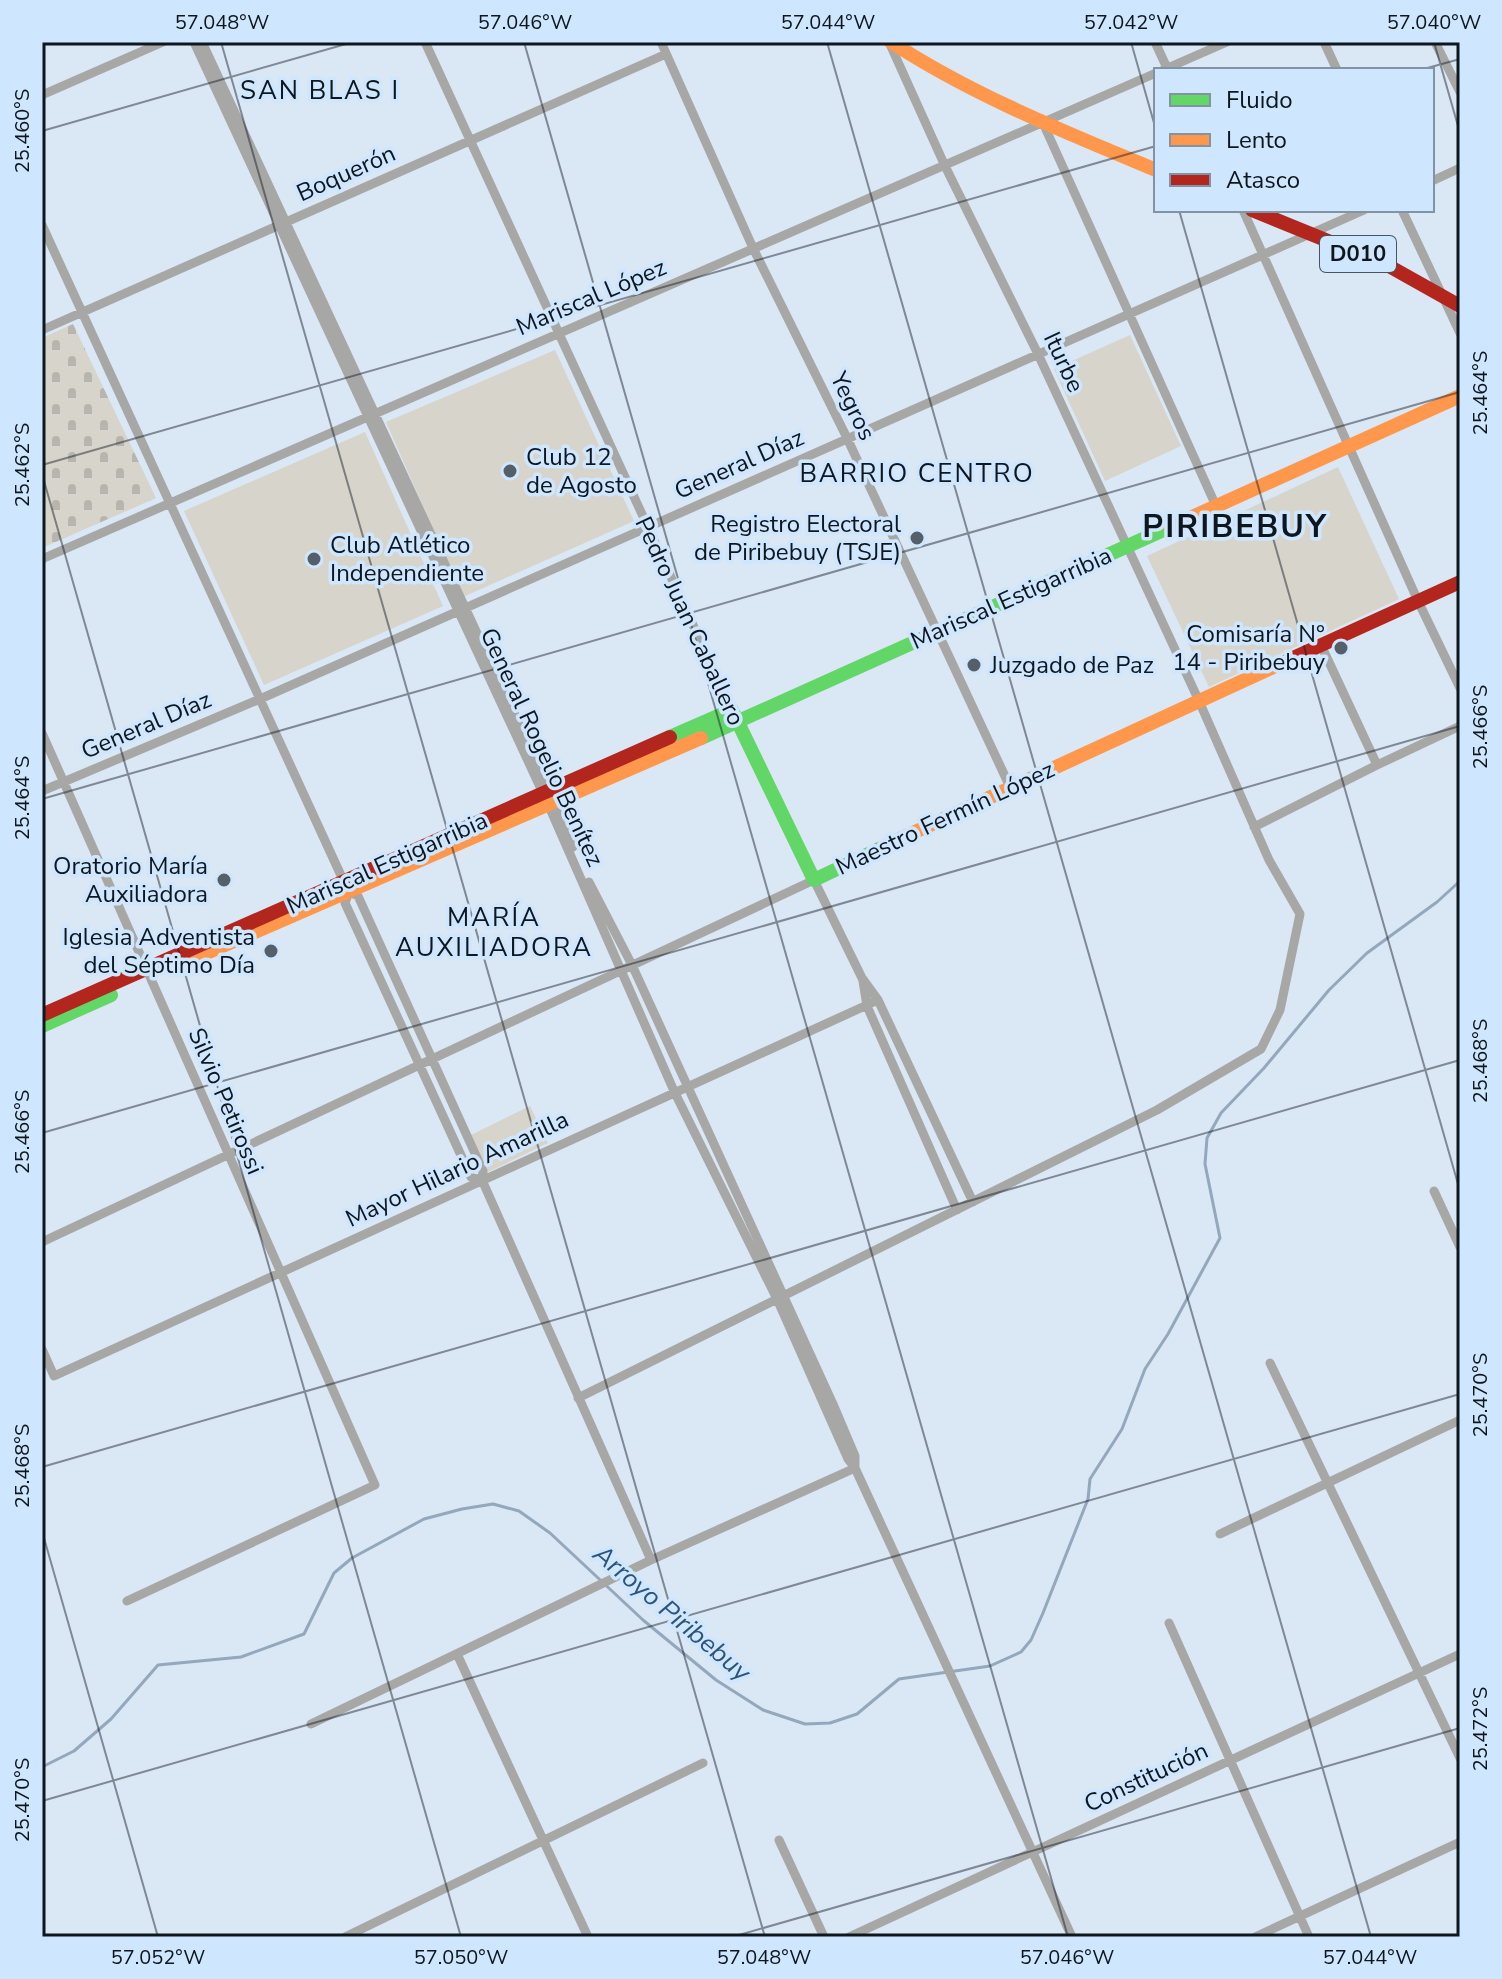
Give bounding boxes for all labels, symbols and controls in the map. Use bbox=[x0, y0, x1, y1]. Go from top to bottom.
text: 57.048°W bbox=[175, 9, 269, 36]
text: 57.046°W bbox=[478, 9, 572, 36]
text: 57.044°W bbox=[781, 9, 875, 36]
text: 57.042°W bbox=[1084, 9, 1178, 36]
text: 57.040°W bbox=[1387, 9, 1481, 36]
legend bbox=[1154, 68, 1434, 212]
district label: SAN BLAS I bbox=[240, 73, 400, 108]
text: Fluido bbox=[1226, 84, 1293, 116]
text: 25.460°S bbox=[9, 89, 36, 173]
text: Lento bbox=[1226, 124, 1287, 156]
street label: Boquerón bbox=[291, 137, 401, 209]
text: Atasco bbox=[1226, 164, 1300, 196]
road number: D010 bbox=[1320, 236, 1396, 272]
street label: Mariscal López bbox=[511, 251, 671, 343]
street label: Iturbe bbox=[1036, 327, 1092, 397]
text: 25.464°S bbox=[1467, 351, 1494, 435]
street label: Yegros bbox=[822, 365, 883, 446]
street label: General Díaz bbox=[669, 421, 809, 507]
text: 25.462°S bbox=[9, 423, 36, 507]
place label: Club 12 de Agosto bbox=[526, 441, 637, 501]
district label: BARRIO CENTRO bbox=[799, 456, 1035, 491]
marker: Club 12 de Agosto bbox=[501, 462, 519, 480]
district label: PIRIBEBUY bbox=[1142, 505, 1328, 548]
place label: Registro Electoral de Piribebuy (TSJE) bbox=[694, 508, 901, 568]
street label: Pedro Juan Caballero bbox=[628, 511, 752, 731]
place label: Club Atlético Independiente bbox=[330, 529, 484, 589]
marker: Registro Electoral de Piribebuy (TSJE) bbox=[908, 529, 926, 547]
street label: Mariscal Estigarribia bbox=[905, 539, 1117, 657]
marker: Club Atlético Independiente bbox=[305, 550, 323, 568]
place label: Comisaría N° 14 - Piribebuy bbox=[1172, 618, 1326, 678]
street label: General Rogelio Benítez bbox=[473, 623, 611, 871]
marker: Comisaría N° 14 - Piribebuy bbox=[1332, 639, 1350, 657]
place label: Juzgado de Paz bbox=[989, 649, 1154, 681]
marker: Juzgado de Paz bbox=[965, 656, 983, 674]
street label: General Díaz bbox=[76, 683, 216, 767]
text: 25.466°S bbox=[1467, 685, 1494, 769]
street label: Maestro Fermín López bbox=[830, 753, 1060, 883]
text: 25.464°S bbox=[9, 756, 36, 840]
street label: Mariscal Estigarribia bbox=[281, 804, 493, 922]
place label: Oratorio María Auxiliadora bbox=[53, 850, 208, 910]
marker: Oratorio María Auxiliadora bbox=[215, 871, 233, 889]
district label: MARÍA AUXILIADORA bbox=[395, 900, 593, 965]
place label: Iglesia Adventista del Séptimo Día bbox=[63, 921, 255, 981]
marker: Iglesia Adventista del Séptimo Día bbox=[262, 942, 280, 960]
text: 25.468°S bbox=[1467, 1019, 1494, 1103]
street label: Silvio Petirossi bbox=[181, 1023, 271, 1179]
text: 25.466°S bbox=[9, 1090, 36, 1174]
street label: Mayor Hilario Amarilla bbox=[340, 1103, 574, 1235]
text: 25.470°S bbox=[1467, 1353, 1494, 1437]
text: 25.468°S bbox=[9, 1424, 36, 1508]
water label: Arroyo Piribebuy bbox=[585, 1536, 760, 1690]
text: 25.472°S bbox=[1467, 1687, 1494, 1771]
street label: Constitución bbox=[1079, 1734, 1213, 1820]
text: 25.470°S bbox=[9, 1758, 36, 1842]
text: 57.052°W bbox=[111, 1944, 205, 1971]
text: 57.050°W bbox=[414, 1944, 508, 1971]
text: 57.048°W bbox=[717, 1944, 811, 1971]
text: 57.046°W bbox=[1020, 1944, 1114, 1971]
text: 57.044°W bbox=[1323, 1944, 1417, 1971]

